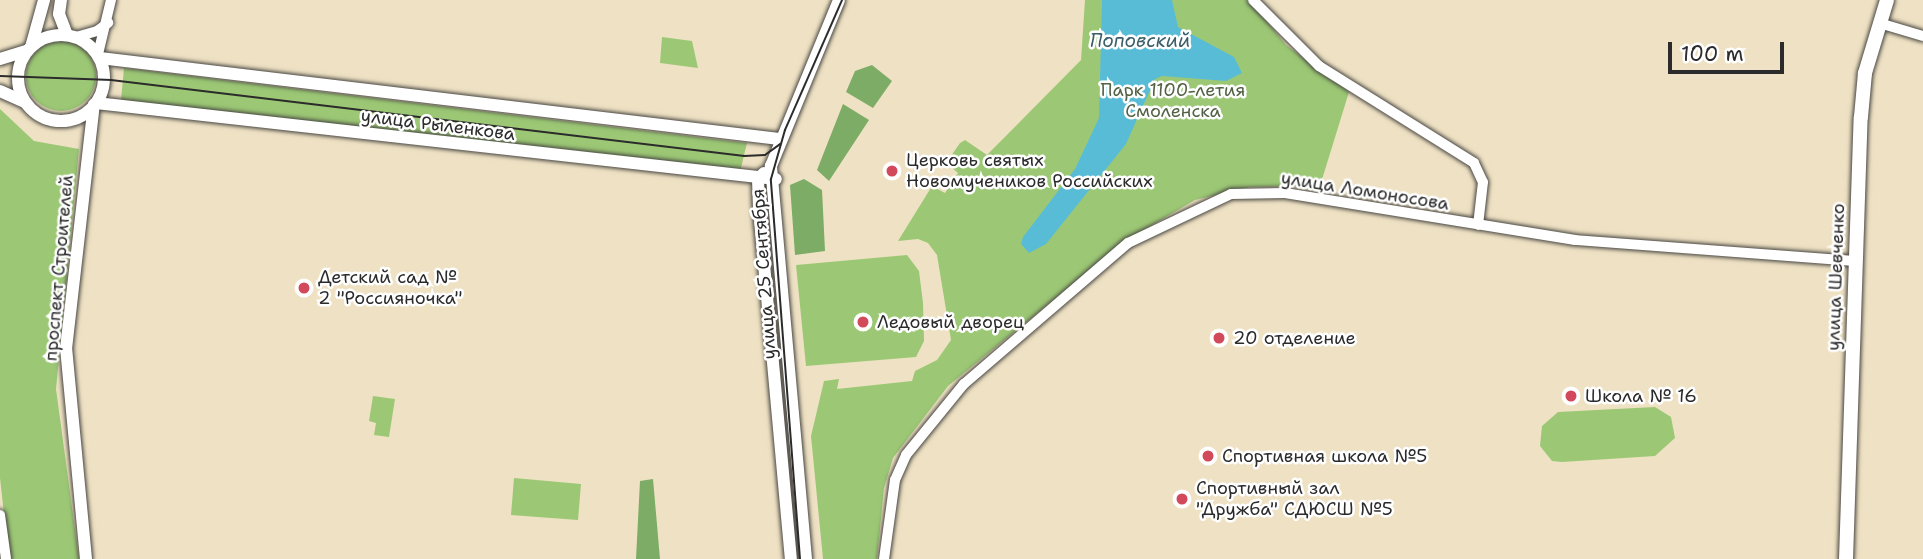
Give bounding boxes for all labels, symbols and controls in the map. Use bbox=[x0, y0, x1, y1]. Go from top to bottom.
scale bar bbox=[1671, 28, 1786, 72]
water label: Поповский bbox=[1090, 30, 1190, 52]
text: 100 m bbox=[1681, 40, 1744, 68]
park label: Парк 1100-летия Смоленска bbox=[1101, 80, 1245, 122]
street label: улица Рыленкова bbox=[360, 105, 516, 145]
place label: Церковь святых Новомучеников Российских bbox=[906, 150, 1153, 192]
marker: Церковь святых Новомучеников Российских bbox=[884, 163, 900, 179]
street label: улица Ломоносова bbox=[1280, 167, 1450, 215]
street label: проспект Строителей bbox=[40, 174, 78, 362]
street label: улица 25 Сентября bbox=[747, 188, 781, 360]
street label: улица Шевченко bbox=[1823, 203, 1849, 351]
place label: Детский сад № 2 "Россияночка" bbox=[318, 267, 463, 310]
marker: Детский сад № 2 "Россияночка" bbox=[296, 280, 312, 296]
place label: Ледовый дворец bbox=[877, 311, 1024, 333]
marker: Ледовый дворец bbox=[855, 314, 871, 330]
place label: 20 отделение bbox=[1233, 327, 1356, 349]
marker: 20 отделение bbox=[1211, 330, 1227, 346]
place label: Школа № 16 bbox=[1585, 385, 1697, 407]
marker: Школа № 16 bbox=[1563, 388, 1579, 404]
place label: Спортивная школа №5 bbox=[1222, 445, 1427, 467]
marker: Спортивная школа №5 bbox=[1200, 448, 1216, 464]
place label: Спортивный зал "Дружба" СДЮСШ №5 bbox=[1196, 478, 1393, 520]
marker: Спортивный зал "Дружба" СДЮСШ №5 bbox=[1174, 491, 1190, 507]

